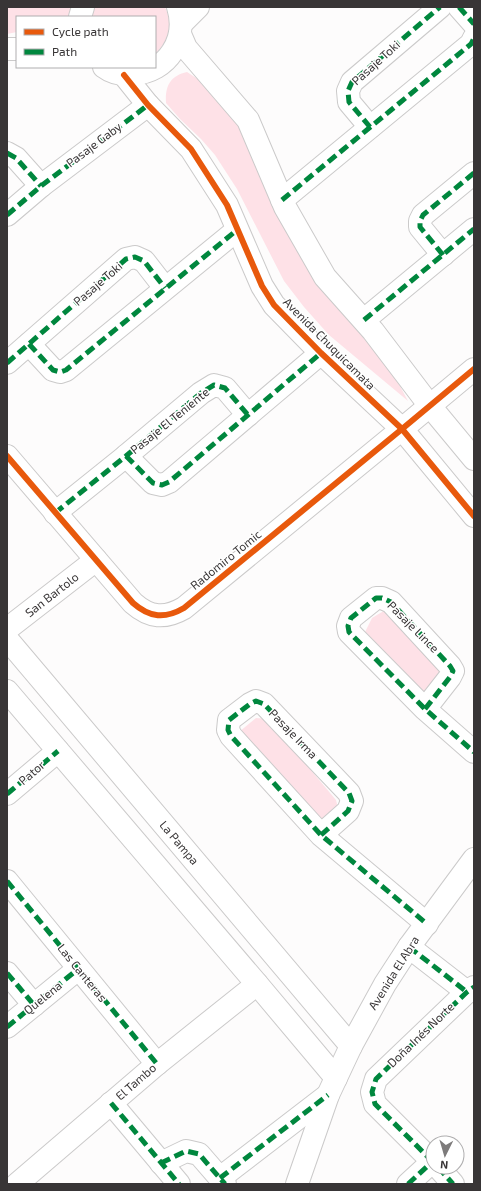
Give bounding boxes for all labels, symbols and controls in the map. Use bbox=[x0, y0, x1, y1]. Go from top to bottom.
legend bbox=[16, 16, 156, 68]
text: Cycle path bbox=[52, 24, 109, 38]
street label: Pasaje Toki bbox=[348, 37, 403, 88]
text: Path bbox=[52, 44, 77, 58]
street label: Pasaje Gaby bbox=[63, 118, 125, 170]
street label: Pasaje Toki bbox=[70, 258, 125, 309]
street label: Avenida Chuquicamata bbox=[281, 294, 379, 392]
street label: Pasaje El Teniente bbox=[127, 384, 212, 457]
street label: Radomiro Tomic bbox=[187, 526, 264, 592]
street label: San Bartolo bbox=[22, 569, 81, 619]
street label: Pasaje Lince bbox=[384, 598, 442, 656]
street label: Pasaje Irma bbox=[266, 706, 321, 762]
street label: Pator bbox=[15, 757, 47, 787]
street label: La Pampa bbox=[157, 818, 202, 867]
street label: Avenida El Abra bbox=[365, 933, 421, 1012]
street label: Las Canteras bbox=[55, 941, 110, 1004]
street label: Quelena bbox=[21, 978, 65, 1018]
street label: Doña Inés Norte bbox=[384, 999, 457, 1070]
street label: El Tambo bbox=[112, 1060, 159, 1103]
north arrow bbox=[425, 1135, 465, 1175]
text: N bbox=[440, 1159, 449, 1172]

